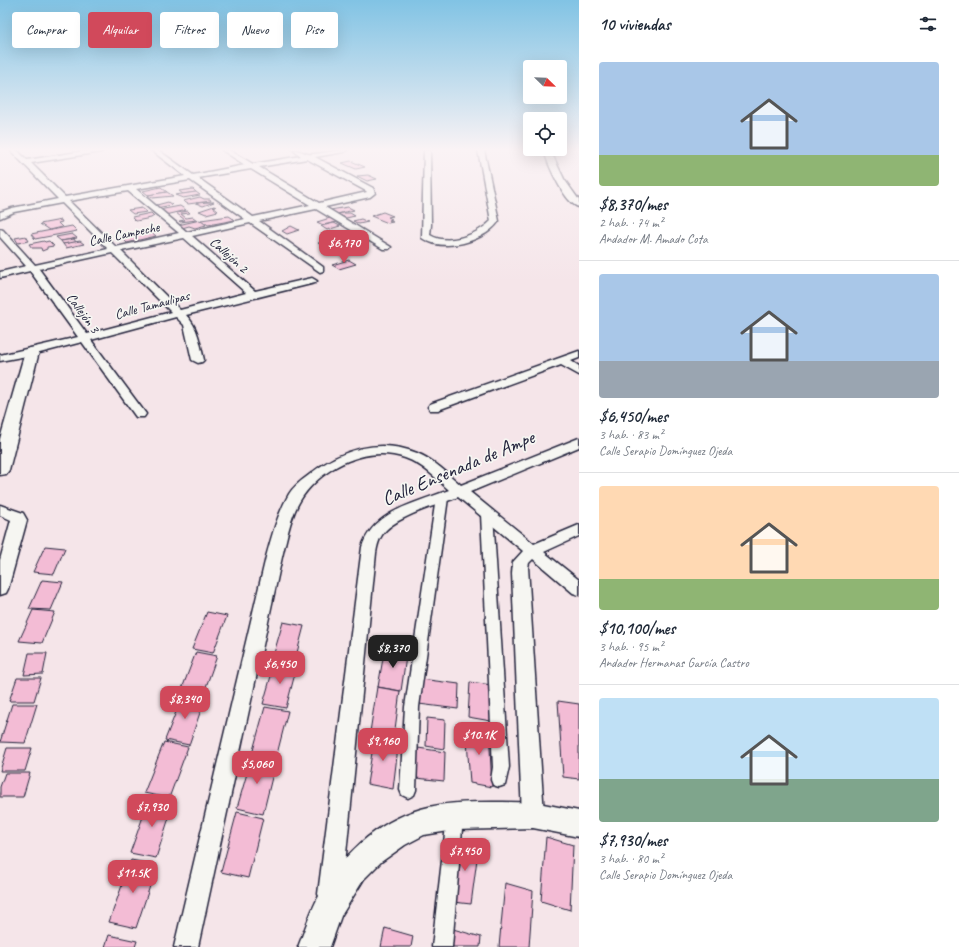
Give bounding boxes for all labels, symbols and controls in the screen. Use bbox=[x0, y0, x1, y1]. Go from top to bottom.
chip: Comprar bbox=[12, 12, 80, 48]
chip: Alquilar bbox=[88, 12, 152, 48]
chip: Filtros bbox=[160, 12, 219, 48]
chip: Nuevo bbox=[227, 12, 283, 48]
chip: Piso bbox=[291, 12, 338, 48]
icon: filters bbox=[917, 13, 939, 35]
text: 10 viviendas bbox=[599, 14, 670, 35]
north arrow bbox=[523, 60, 567, 104]
map controls bbox=[523, 60, 567, 156]
icon: home bbox=[733, 88, 805, 160]
button: locate bbox=[523, 112, 567, 156]
text: $8,370/mes bbox=[599, 194, 667, 215]
text: 2 hab. · 74 m² bbox=[599, 215, 663, 231]
street label: Calle Campeche bbox=[87, 218, 162, 250]
pin: $6,170 bbox=[311, 230, 377, 264]
text: Andador M. Amado Cota bbox=[599, 231, 708, 247]
street label: Callejón 2 bbox=[206, 233, 253, 278]
text: $6,170 bbox=[328, 235, 360, 251]
street label: Calle Tamaulipas bbox=[113, 287, 192, 323]
street label: Callejón 3 bbox=[63, 289, 104, 338]
icon: home bbox=[733, 300, 805, 372]
text: $6,450/mes bbox=[599, 406, 668, 427]
street label: Calle Ensenada de Ampe bbox=[378, 424, 539, 511]
text: 3 hab. · 83 m² bbox=[599, 427, 663, 443]
text: Calle Serapio Domínguez Ojeda bbox=[599, 443, 732, 459]
icon: home bbox=[733, 512, 805, 584]
text: $10,100/mes bbox=[599, 618, 675, 639]
pin: $8,370 bbox=[360, 635, 426, 669]
text: 3 hab. · 95 m² bbox=[599, 639, 663, 655]
text: $8,370 bbox=[377, 640, 409, 656]
pin: $6,450 bbox=[247, 651, 313, 685]
text: Andador Hermanas García Castro bbox=[599, 655, 749, 671]
text: $6,450 bbox=[264, 656, 296, 672]
pin: $8,340 bbox=[152, 686, 218, 720]
text: $8,340 bbox=[169, 691, 201, 707]
pin: $10.1K bbox=[446, 722, 512, 756]
icon: home bbox=[733, 724, 805, 796]
text: $10.1K bbox=[463, 727, 495, 743]
pin: $9,160 bbox=[350, 728, 416, 762]
text: $9,160 bbox=[367, 733, 399, 749]
pin: $5,060 bbox=[224, 751, 290, 785]
text: $5,060 bbox=[241, 756, 273, 772]
pin: $7,930 bbox=[119, 794, 185, 828]
text: $7,930 bbox=[136, 799, 168, 815]
text: $7,930/mes bbox=[599, 830, 667, 851]
pin: $7,450 bbox=[432, 838, 498, 872]
text: $7,450 bbox=[449, 843, 481, 859]
text: 3 hab. · 80 m² bbox=[599, 851, 663, 867]
pin: $11.5K bbox=[100, 860, 166, 894]
text: $11.5K bbox=[117, 865, 149, 881]
text: Calle Serapio Domínguez Ojeda bbox=[599, 867, 732, 883]

